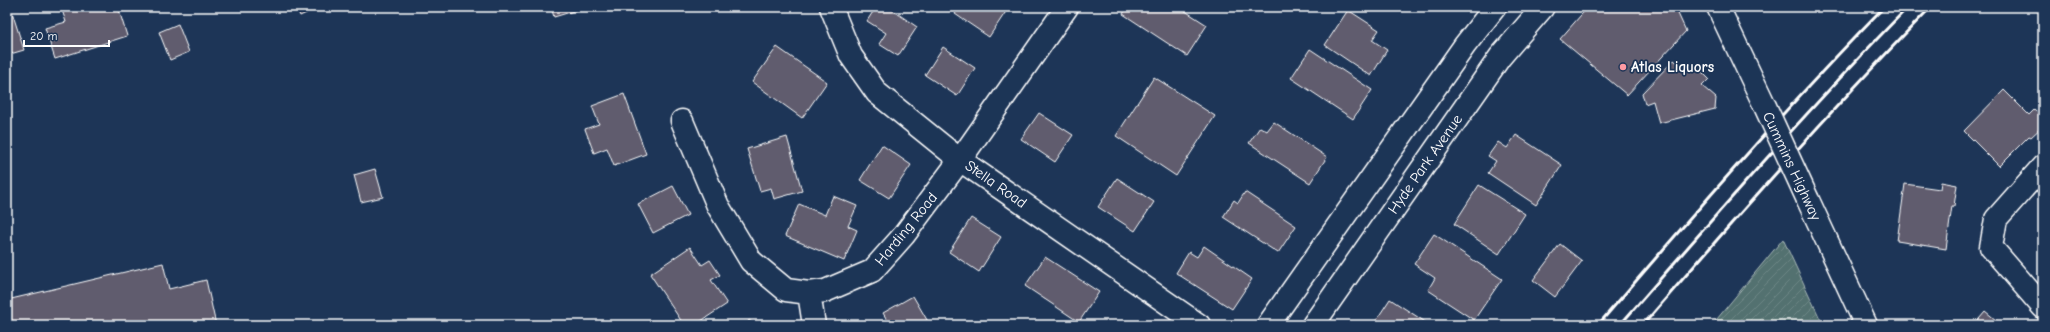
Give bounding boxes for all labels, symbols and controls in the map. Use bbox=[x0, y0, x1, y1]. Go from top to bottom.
scale bar bbox=[24, 22, 109, 48]
text: 20 m bbox=[30, 29, 58, 43]
place label: Atlas Liquors bbox=[1631, 58, 1714, 76]
marker: Atlas Liquors bbox=[1618, 62, 1628, 72]
street label: Cummins Highway bbox=[1759, 109, 1825, 224]
street label: Hyde Park Avenue bbox=[1384, 110, 1466, 217]
street label: Stella Road bbox=[962, 156, 1030, 212]
street label: Harding Road bbox=[871, 189, 941, 269]

